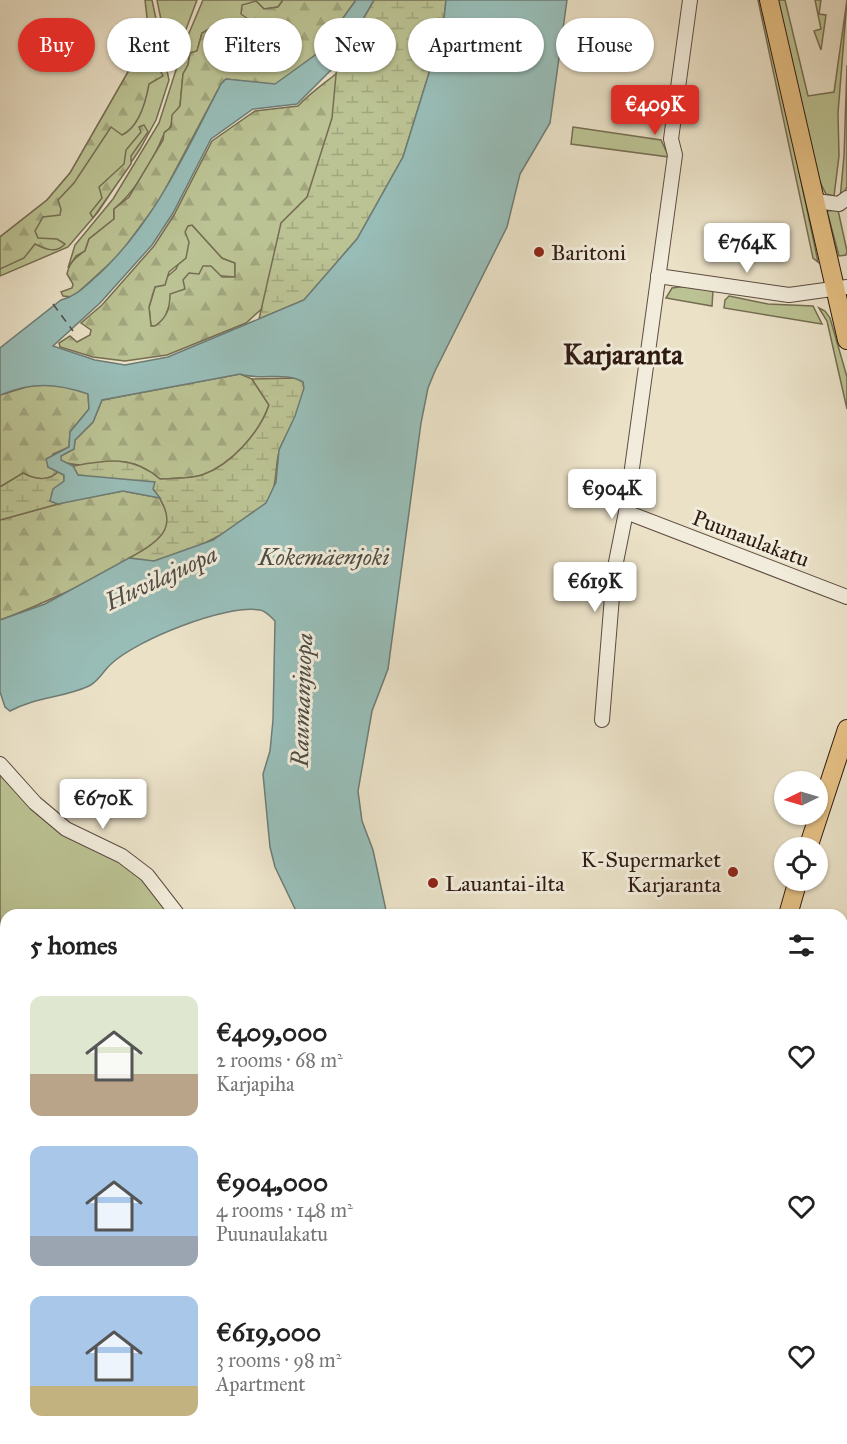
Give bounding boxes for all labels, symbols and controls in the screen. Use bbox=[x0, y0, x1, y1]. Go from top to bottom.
chip: Buy bbox=[18, 18, 95, 72]
chip: Rent bbox=[107, 18, 191, 72]
chip: Filters bbox=[203, 18, 302, 72]
chip: New bbox=[314, 18, 396, 72]
chip: Apartment bbox=[408, 18, 544, 72]
chip: House bbox=[556, 18, 654, 72]
pin: €409K bbox=[613, 85, 697, 136]
text: €409K bbox=[625, 92, 685, 116]
pin: €764K bbox=[705, 223, 789, 274]
text: €764K bbox=[718, 230, 776, 254]
place label: Baritoni bbox=[551, 239, 626, 266]
marker: Baritoni bbox=[532, 245, 546, 259]
district label: Karjaranta bbox=[563, 337, 684, 372]
pin: €904K bbox=[570, 469, 654, 520]
text: €904K bbox=[582, 476, 642, 500]
street label: Puunaulakatu bbox=[688, 504, 813, 573]
water label: Huvilajuopa bbox=[99, 539, 222, 618]
water label: Kokemäenjoki bbox=[257, 542, 390, 572]
pin: €619K bbox=[553, 562, 637, 613]
text: €619K bbox=[568, 569, 622, 593]
water label: Raumanjuopa bbox=[285, 632, 319, 769]
north arrow bbox=[774, 771, 828, 825]
map controls bbox=[774, 771, 828, 891]
pin: €670K bbox=[61, 779, 145, 830]
text: €670K bbox=[74, 786, 132, 810]
button: locate bbox=[774, 837, 828, 891]
place label: K-Supermarket Karjaranta bbox=[581, 846, 722, 898]
marker: K-Supermarket Karjaranta bbox=[726, 865, 740, 879]
place label: Lauantai-ilta bbox=[445, 870, 565, 897]
marker: Lauantai-ilta bbox=[426, 876, 440, 890]
text: 5 homes bbox=[30, 929, 117, 961]
icon: filters bbox=[785, 929, 818, 962]
text: €409,000 bbox=[216, 1016, 327, 1048]
icon: home bbox=[78, 1020, 150, 1092]
icon: heart bbox=[785, 1040, 818, 1073]
text: 2 rooms · 68 m² bbox=[216, 1048, 343, 1072]
text: Karjapiha bbox=[216, 1072, 295, 1096]
text: €904,000 bbox=[216, 1166, 328, 1198]
icon: home bbox=[78, 1170, 150, 1242]
icon: heart bbox=[785, 1190, 818, 1223]
text: 4 rooms · 148 m² bbox=[216, 1198, 353, 1222]
text: Puunaulakatu bbox=[216, 1222, 328, 1246]
text: €619,000 bbox=[216, 1316, 321, 1348]
icon: home bbox=[78, 1320, 150, 1392]
icon: heart bbox=[785, 1340, 818, 1373]
text: 3 rooms · 98 m² bbox=[216, 1348, 341, 1372]
text: Apartment bbox=[216, 1372, 305, 1396]

